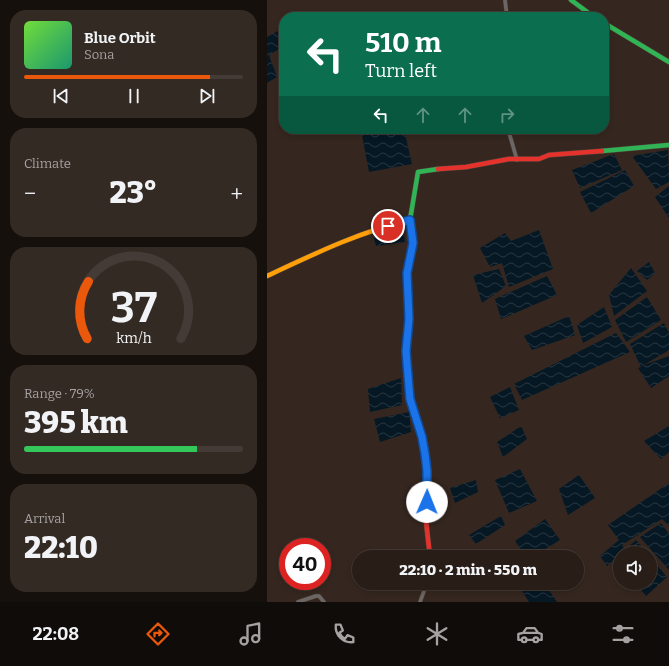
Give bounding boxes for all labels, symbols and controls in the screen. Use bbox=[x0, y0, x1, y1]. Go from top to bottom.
text: 510 m bbox=[365, 26, 442, 59]
icon: left bbox=[299, 28, 351, 80]
text: Blue Orbit bbox=[84, 29, 156, 47]
text: Sona bbox=[84, 47, 114, 62]
text: Turn left bbox=[365, 60, 437, 82]
icon: previous bbox=[50, 85, 72, 107]
icon: pause bbox=[123, 85, 145, 107]
icon: next bbox=[196, 85, 218, 107]
icon: left bbox=[370, 104, 392, 126]
icon: ahead bbox=[412, 104, 434, 126]
icon: ahead bbox=[454, 104, 476, 126]
icon: right bbox=[496, 104, 518, 126]
text: Climate bbox=[24, 156, 71, 171]
text: 23° bbox=[109, 175, 157, 211]
text: − bbox=[24, 180, 36, 207]
text: + bbox=[230, 180, 243, 207]
pin bbox=[371, 209, 405, 243]
icon: arrive bbox=[377, 215, 399, 237]
text: 37 bbox=[110, 283, 157, 333]
text: km/h bbox=[116, 330, 151, 347]
text: Range · 79% bbox=[24, 386, 95, 401]
text: 395 km bbox=[24, 405, 127, 441]
position arrow bbox=[406, 481, 448, 523]
text: Arrival bbox=[24, 511, 65, 526]
text: 22:10 bbox=[24, 530, 98, 566]
speed limit sign: 40 bbox=[279, 538, 331, 590]
map controls bbox=[613, 546, 657, 590]
button: sound bbox=[613, 546, 657, 590]
text: 22:10 · 2 min · 550 m bbox=[399, 561, 537, 579]
icon: directions bbox=[144, 620, 172, 648]
icon: music bbox=[237, 620, 265, 648]
icon: phone bbox=[330, 620, 358, 648]
icon: climate bbox=[423, 620, 451, 648]
icon: car bbox=[516, 620, 544, 648]
icon: filters bbox=[609, 620, 637, 648]
text: 22:08 bbox=[32, 623, 79, 645]

